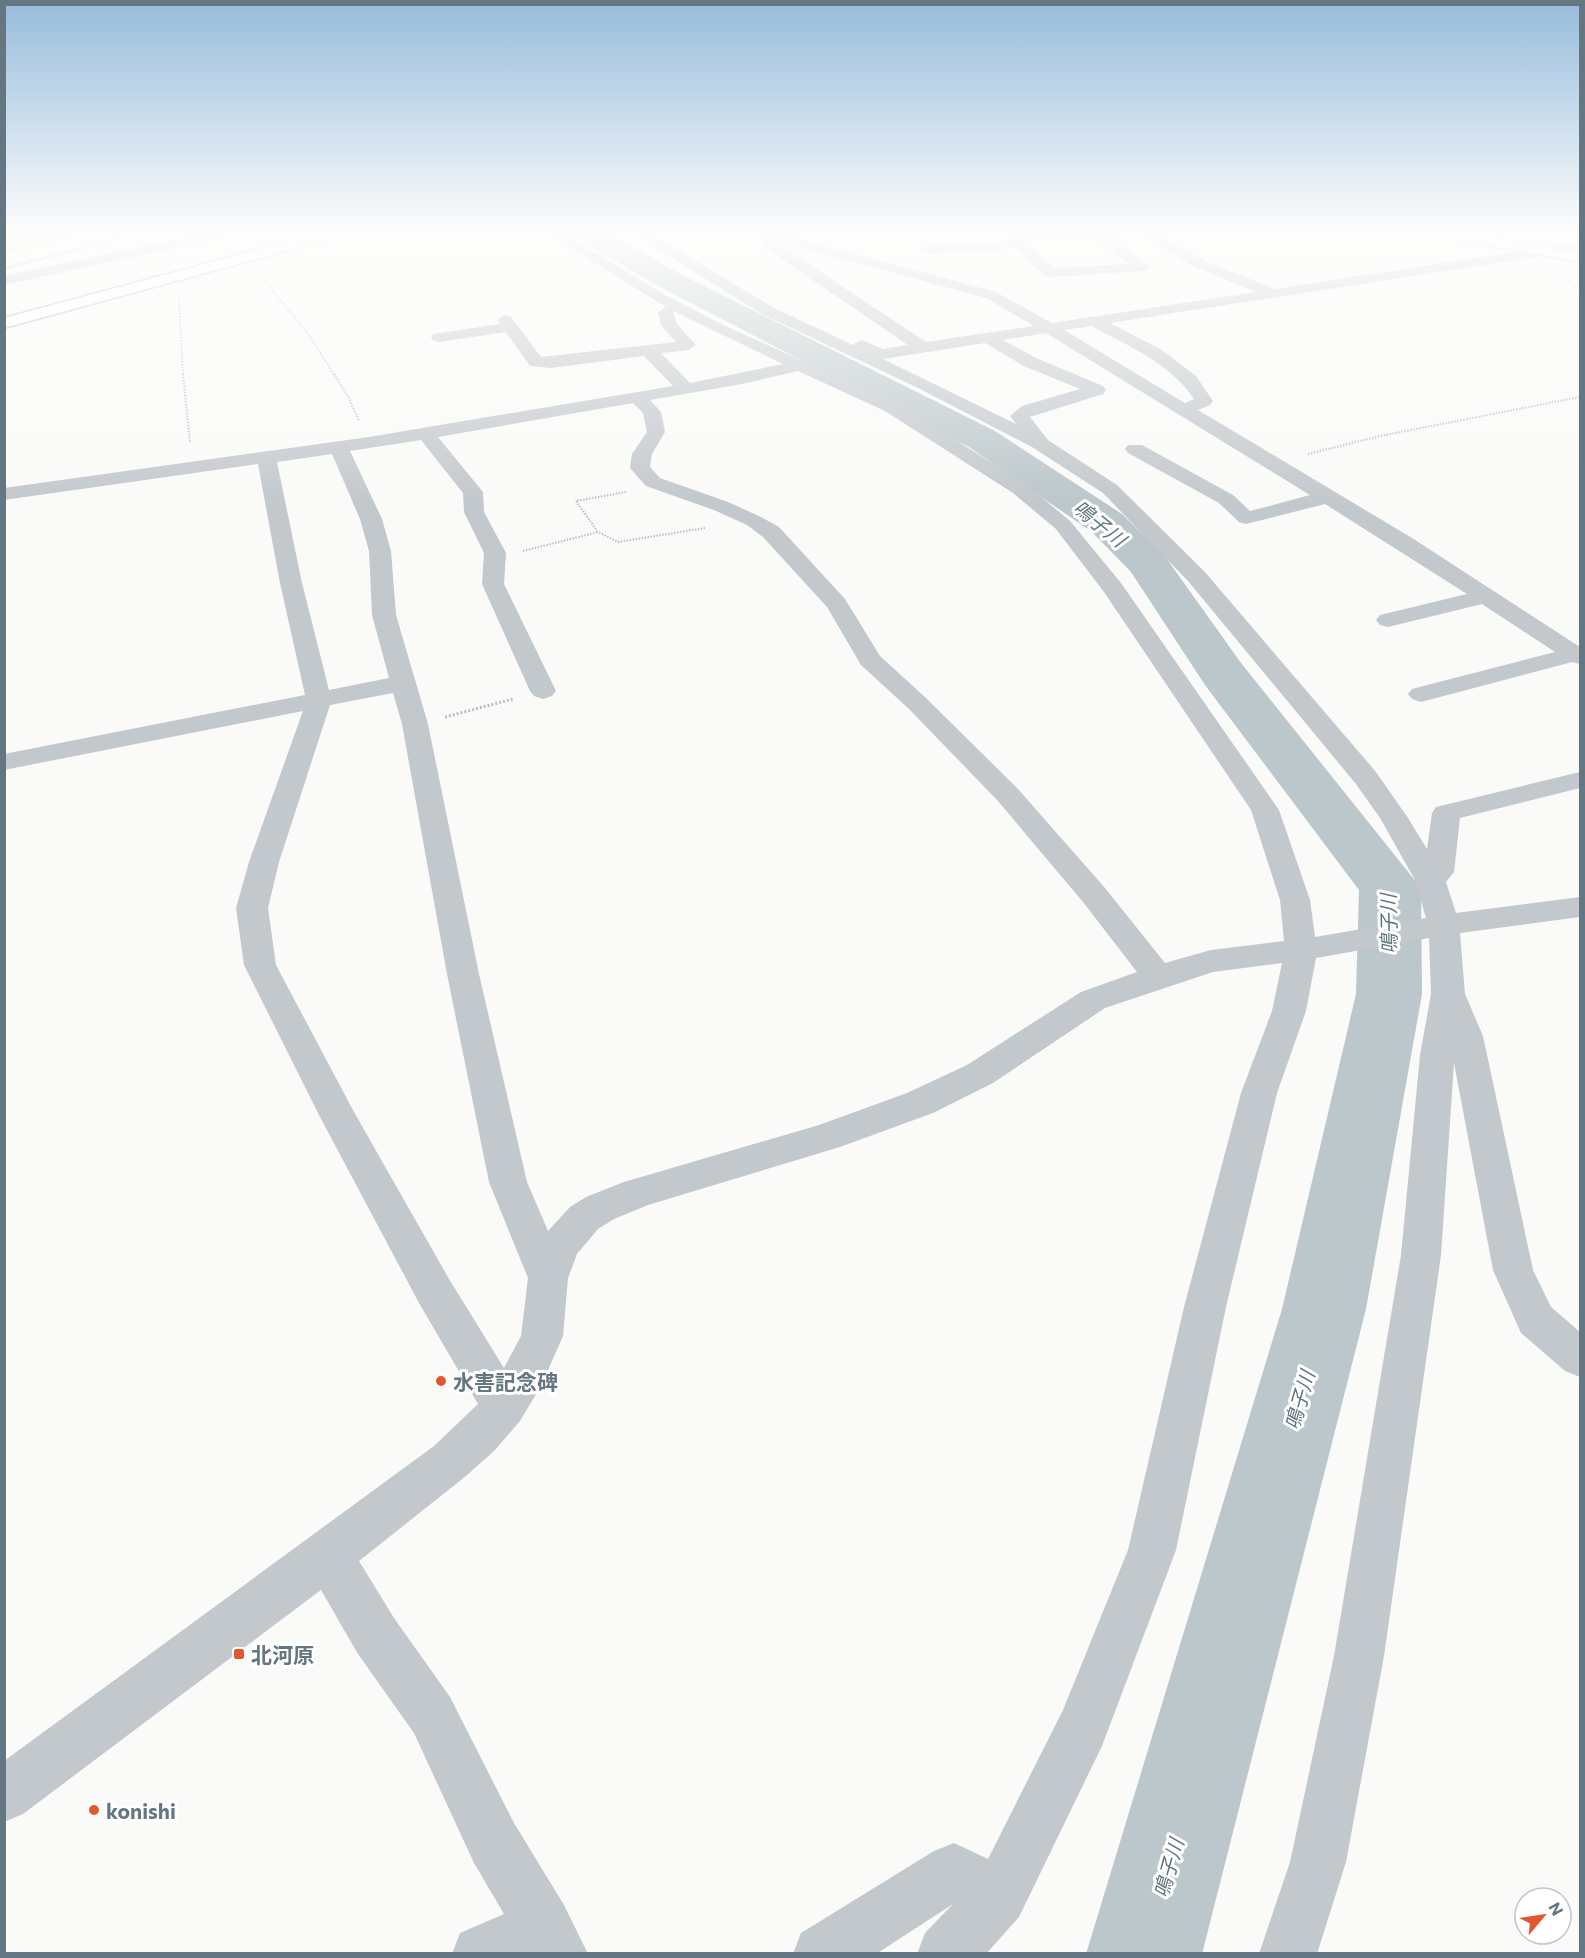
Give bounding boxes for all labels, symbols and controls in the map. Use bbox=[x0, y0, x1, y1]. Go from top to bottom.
water label: 鳴子川 bbox=[1069, 495, 1132, 552]
water label: 鳴子川 bbox=[1375, 892, 1401, 954]
water label: 鳴子川 bbox=[1279, 1366, 1319, 1432]
place label: 水害記念碑 bbox=[453, 1369, 558, 1394]
marker: 水害記念碑 bbox=[434, 1374, 448, 1388]
place label: 北河原 bbox=[251, 1642, 314, 1667]
marker: 北河原 bbox=[232, 1647, 246, 1661]
place label: konishi bbox=[106, 1798, 176, 1823]
marker: konishi bbox=[87, 1803, 101, 1817]
water label: 鳴子川 bbox=[1148, 1834, 1188, 1900]
north arrow bbox=[1513, 1886, 1573, 1946]
text: N bbox=[1545, 1899, 1568, 1918]

